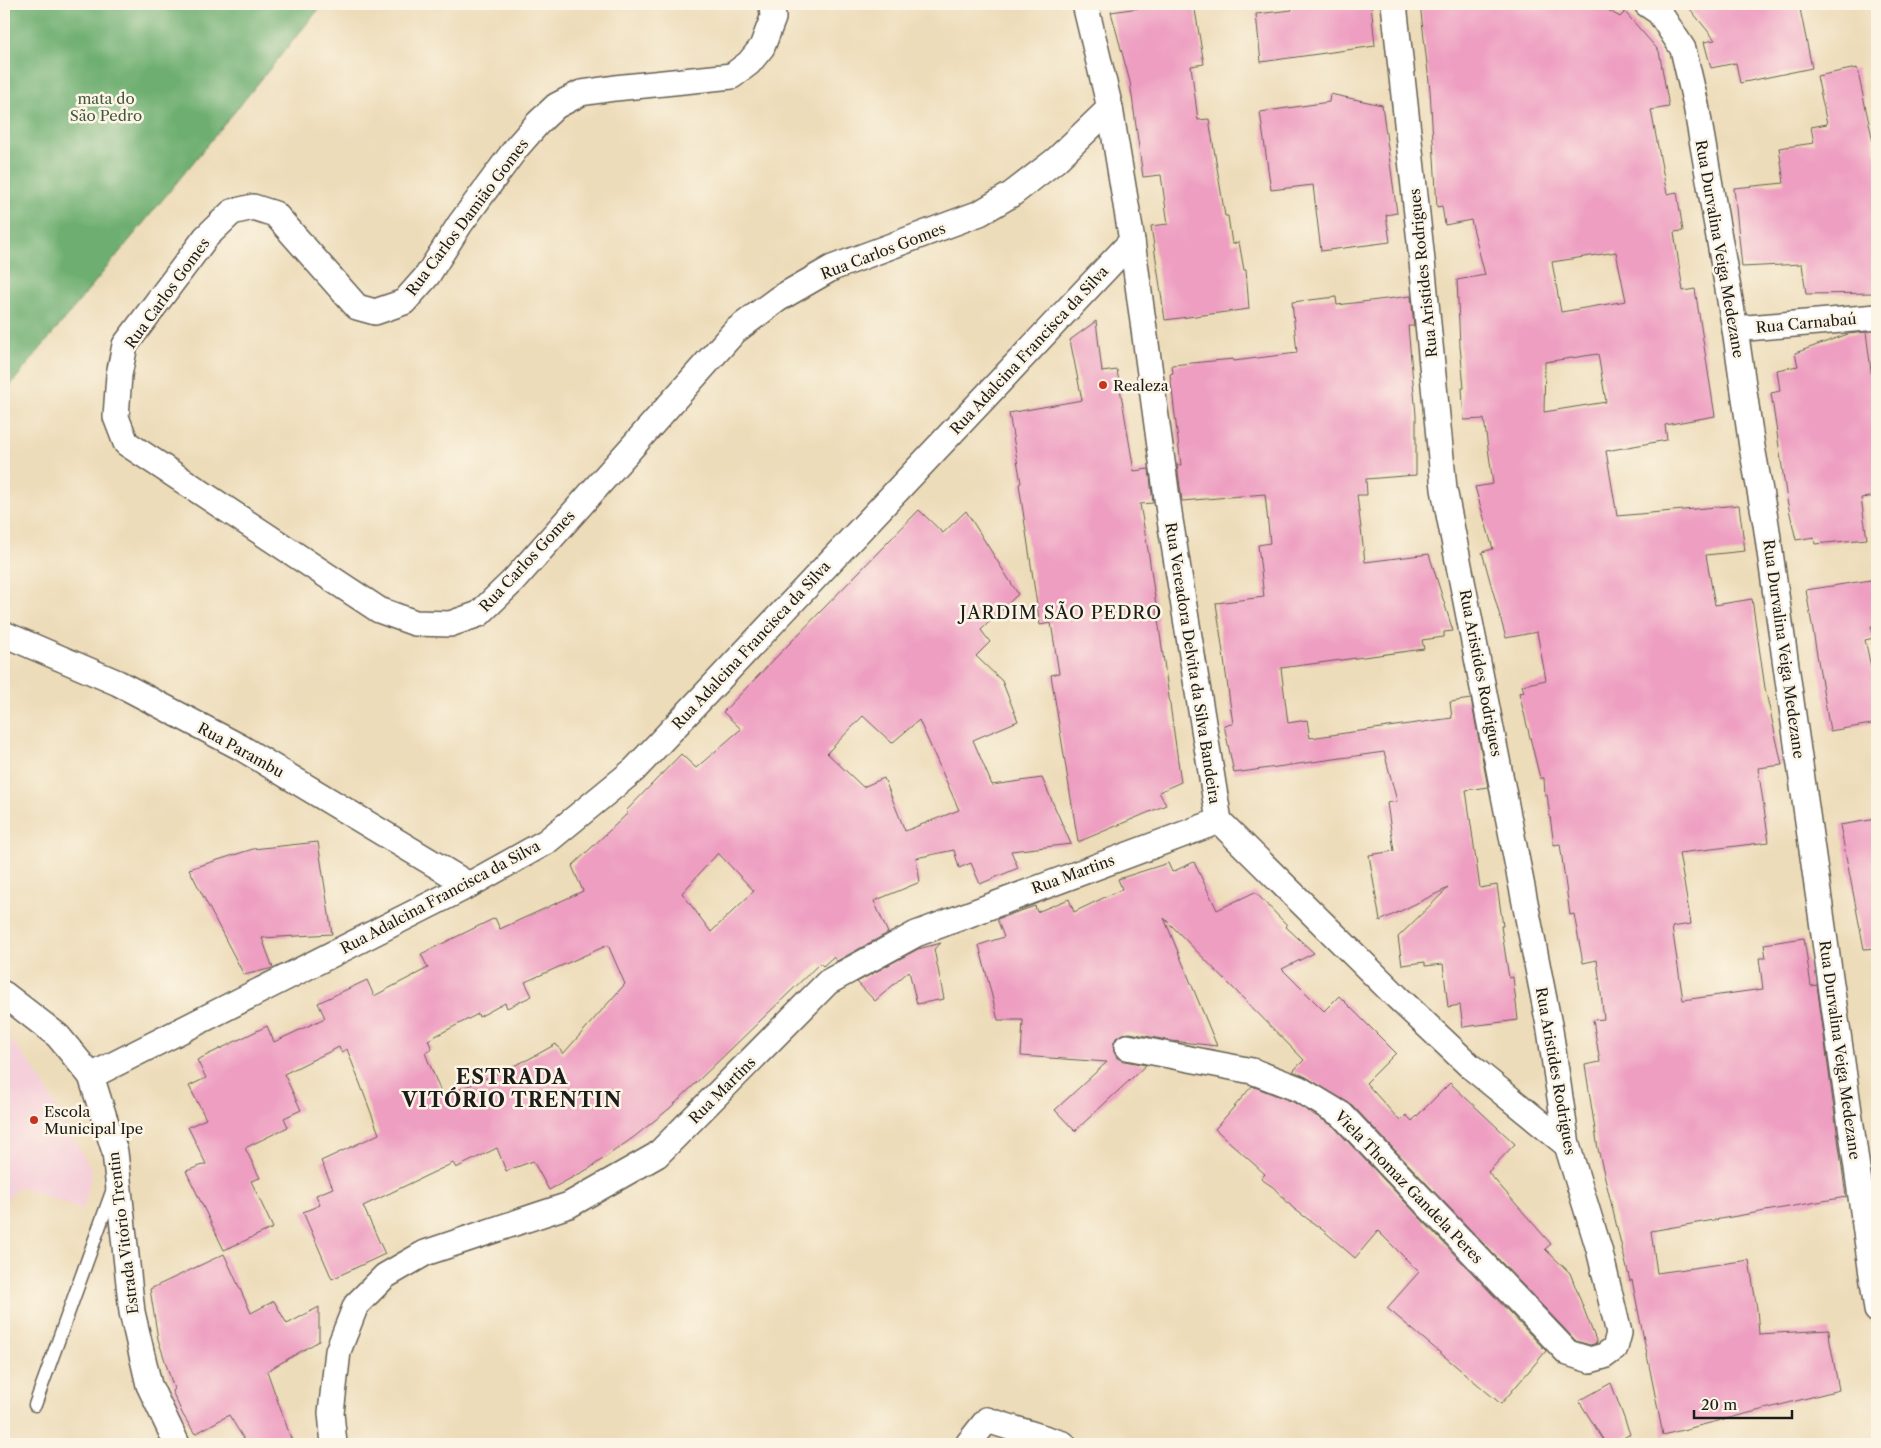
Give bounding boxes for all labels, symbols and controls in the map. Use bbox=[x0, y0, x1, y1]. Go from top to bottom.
park label: mata do São Pedro bbox=[70, 89, 142, 125]
street label: Rua Carlos Damião Gomes bbox=[402, 135, 532, 299]
street label: Rua Durvalina Veiga Medezane bbox=[1691, 138, 1749, 360]
street label: Rua Aristides Rodrigues bbox=[1405, 188, 1441, 358]
street label: Rua Carlos Gomes bbox=[818, 218, 948, 284]
street label: Rua Carlos Gomes bbox=[120, 234, 214, 352]
street label: Rua Adalcina Francisca da Silva bbox=[946, 262, 1112, 438]
street label: Rua Carnabaú bbox=[1755, 309, 1857, 337]
place label: Realeza bbox=[1113, 376, 1169, 395]
marker: Realeza bbox=[1097, 379, 1109, 391]
street label: Rua Carlos Gomes bbox=[475, 506, 579, 616]
street label: Rua Vereadora Delvita da Silva Bandeira bbox=[1161, 521, 1225, 805]
street label: Rua Durvalina Veiga Medezane bbox=[1759, 538, 1809, 760]
street label: Rua Adalcina Francisca da Silva bbox=[668, 557, 834, 733]
street label: Rua Aristides Rodrigues bbox=[1455, 588, 1507, 758]
district label: JARDIM SÃO PEDRO bbox=[957, 600, 1162, 624]
street label: Rua Parambu bbox=[194, 718, 288, 782]
street label: Rua Adalcina Francisca da Silva bbox=[337, 836, 543, 958]
street label: Rua Martins bbox=[1029, 850, 1117, 898]
street label: Rua Durvalina Veiga Medezane bbox=[1815, 939, 1865, 1161]
street label: Rua Aristides Rodrigues bbox=[1532, 986, 1580, 1156]
street label: Rua Martins bbox=[685, 1053, 759, 1127]
district label: ESTRADA VITÓRIO TRENTIN bbox=[401, 1065, 622, 1112]
place label: Escola Municipal Ipe bbox=[44, 1102, 143, 1138]
street label: Viela Thomaz Gandela Peres bbox=[1330, 1106, 1487, 1267]
marker: Escola Municipal Ipe bbox=[28, 1114, 40, 1126]
street label: Estrada Vitório Trentin bbox=[104, 1150, 142, 1315]
scale bar bbox=[1694, 1388, 1791, 1420]
text: 20 m bbox=[1701, 1395, 1737, 1414]

